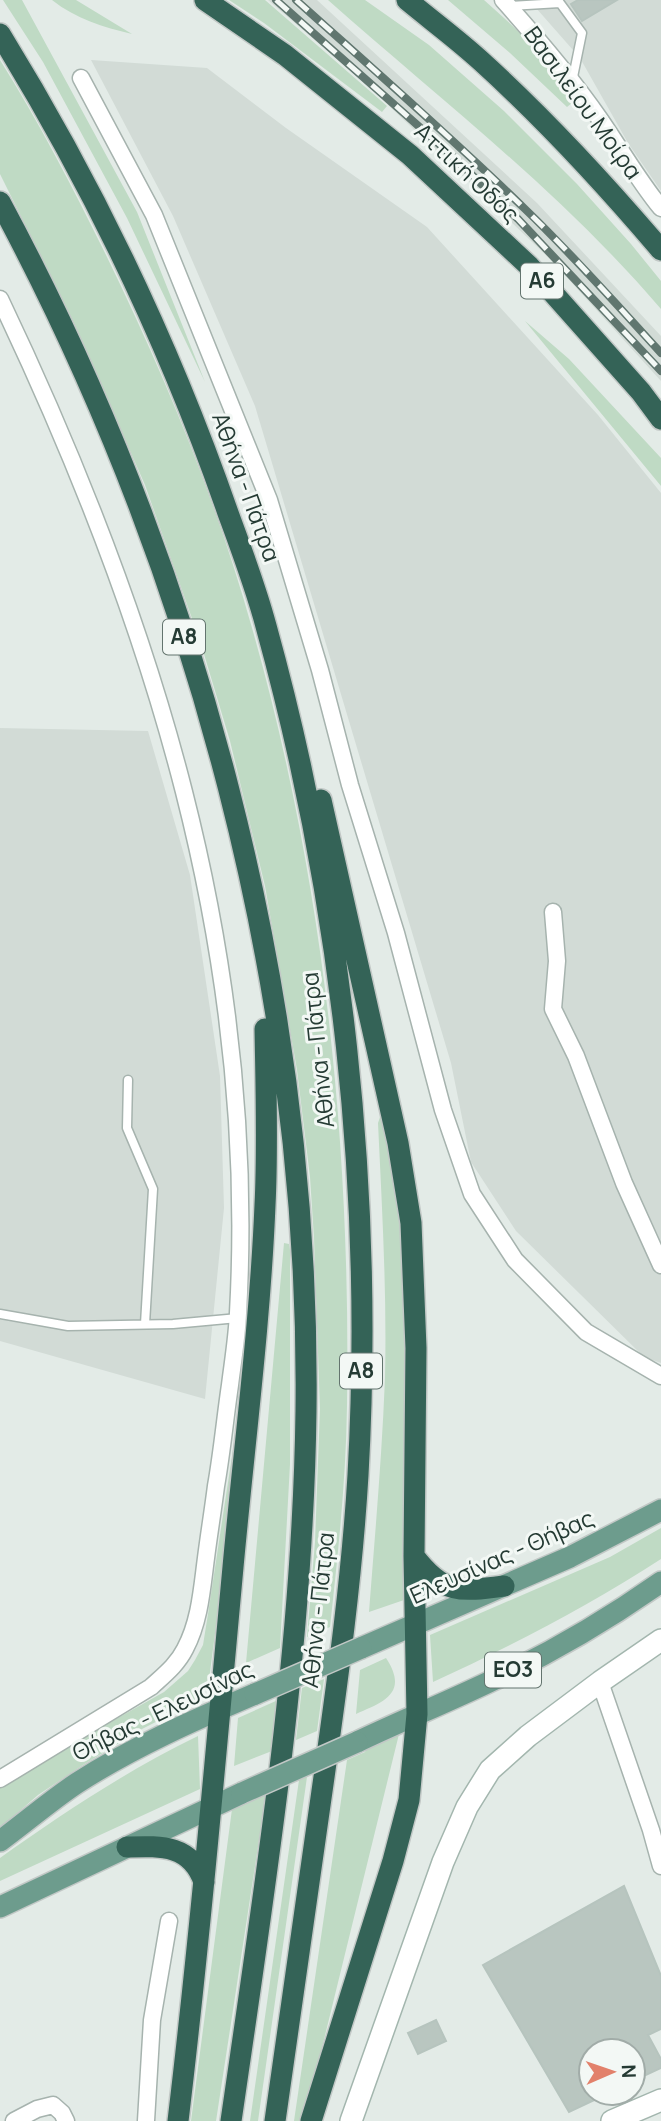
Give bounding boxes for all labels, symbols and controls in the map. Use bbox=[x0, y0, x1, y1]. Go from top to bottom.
street label: Βασιλείου Μοίρα bbox=[517, 19, 650, 185]
street label: Αττική Οδός bbox=[408, 115, 527, 229]
road number: Α6 bbox=[521, 264, 563, 298]
street label: Αθήνα - Πάτρα bbox=[205, 408, 289, 566]
road number: Α8 bbox=[163, 620, 205, 654]
street label: Αθήνα - Πάτρα bbox=[293, 971, 341, 1130]
road number: Α8 bbox=[340, 1354, 382, 1388]
street label: Ελευσίνας - Θήβας bbox=[405, 1501, 599, 1611]
street label: Αθήνα - Πάτρα bbox=[293, 1530, 341, 1689]
street label: Θήβας - Ελευσίνας bbox=[67, 1652, 259, 1768]
road number: ΕΟ3 bbox=[485, 1652, 541, 1688]
north arrow bbox=[577, 2037, 647, 2107]
text: N bbox=[616, 2064, 642, 2079]

